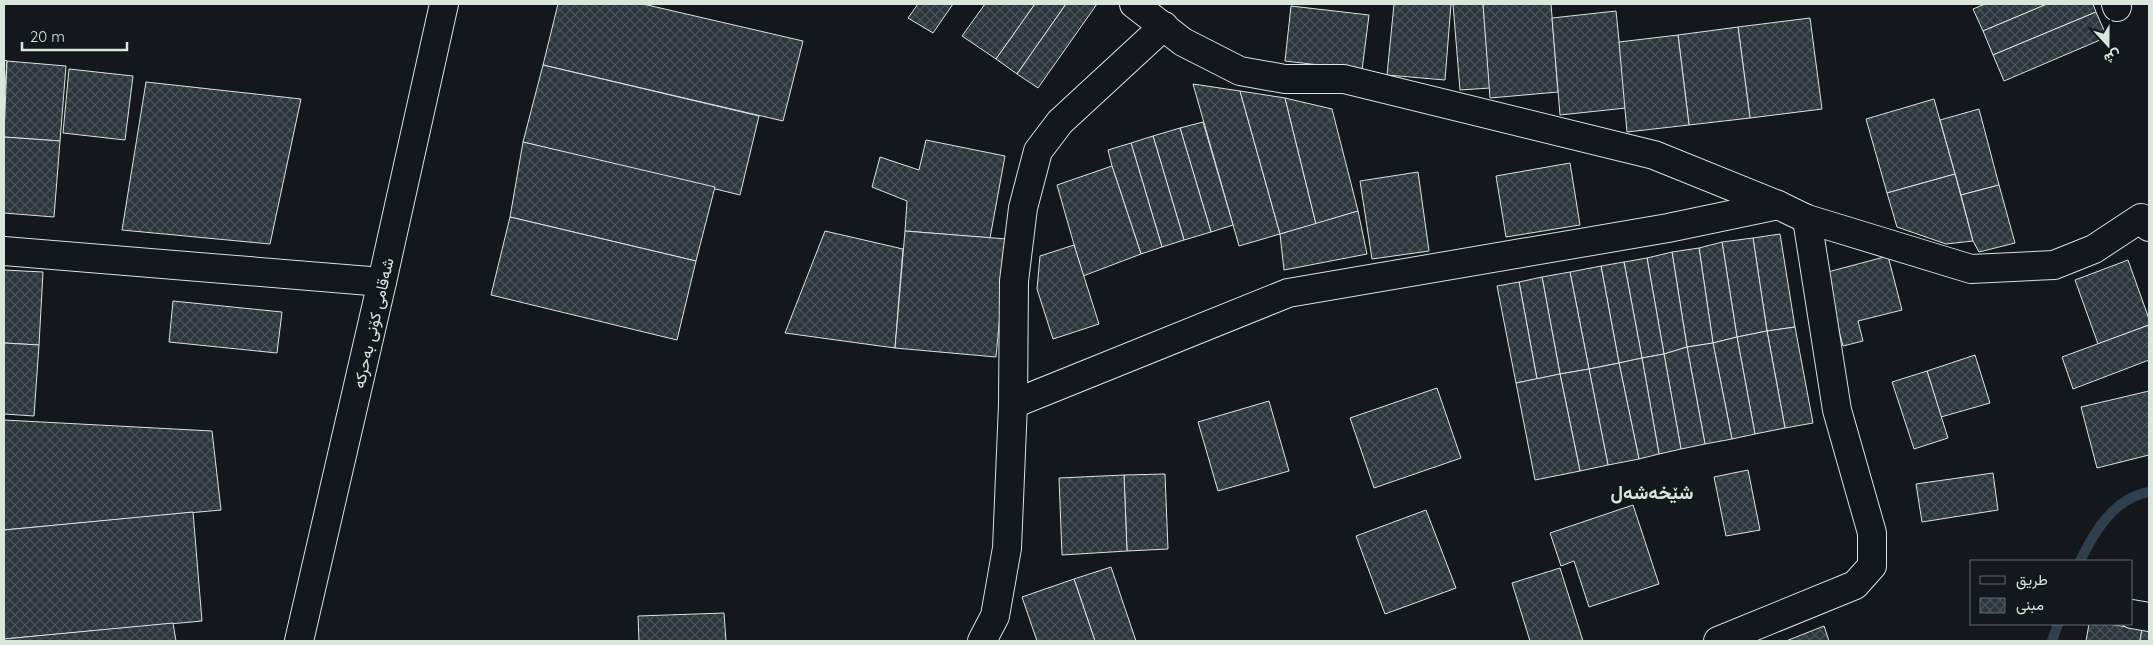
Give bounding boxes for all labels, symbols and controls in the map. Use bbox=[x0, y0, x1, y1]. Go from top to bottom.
scale bar bbox=[22, 20, 128, 52]
north arrow bbox=[2083, 20, 2133, 70]
text: 20 m bbox=[30, 27, 65, 46]
text: ش bbox=[2101, 46, 2124, 69]
street label: شەقامی کۆنی بەحرکە bbox=[348, 256, 399, 390]
district label: شێخەشەل bbox=[1611, 480, 1694, 504]
legend bbox=[1970, 560, 2133, 625]
text: طريق bbox=[2016, 570, 2048, 590]
text: مبنى bbox=[2016, 595, 2044, 615]

